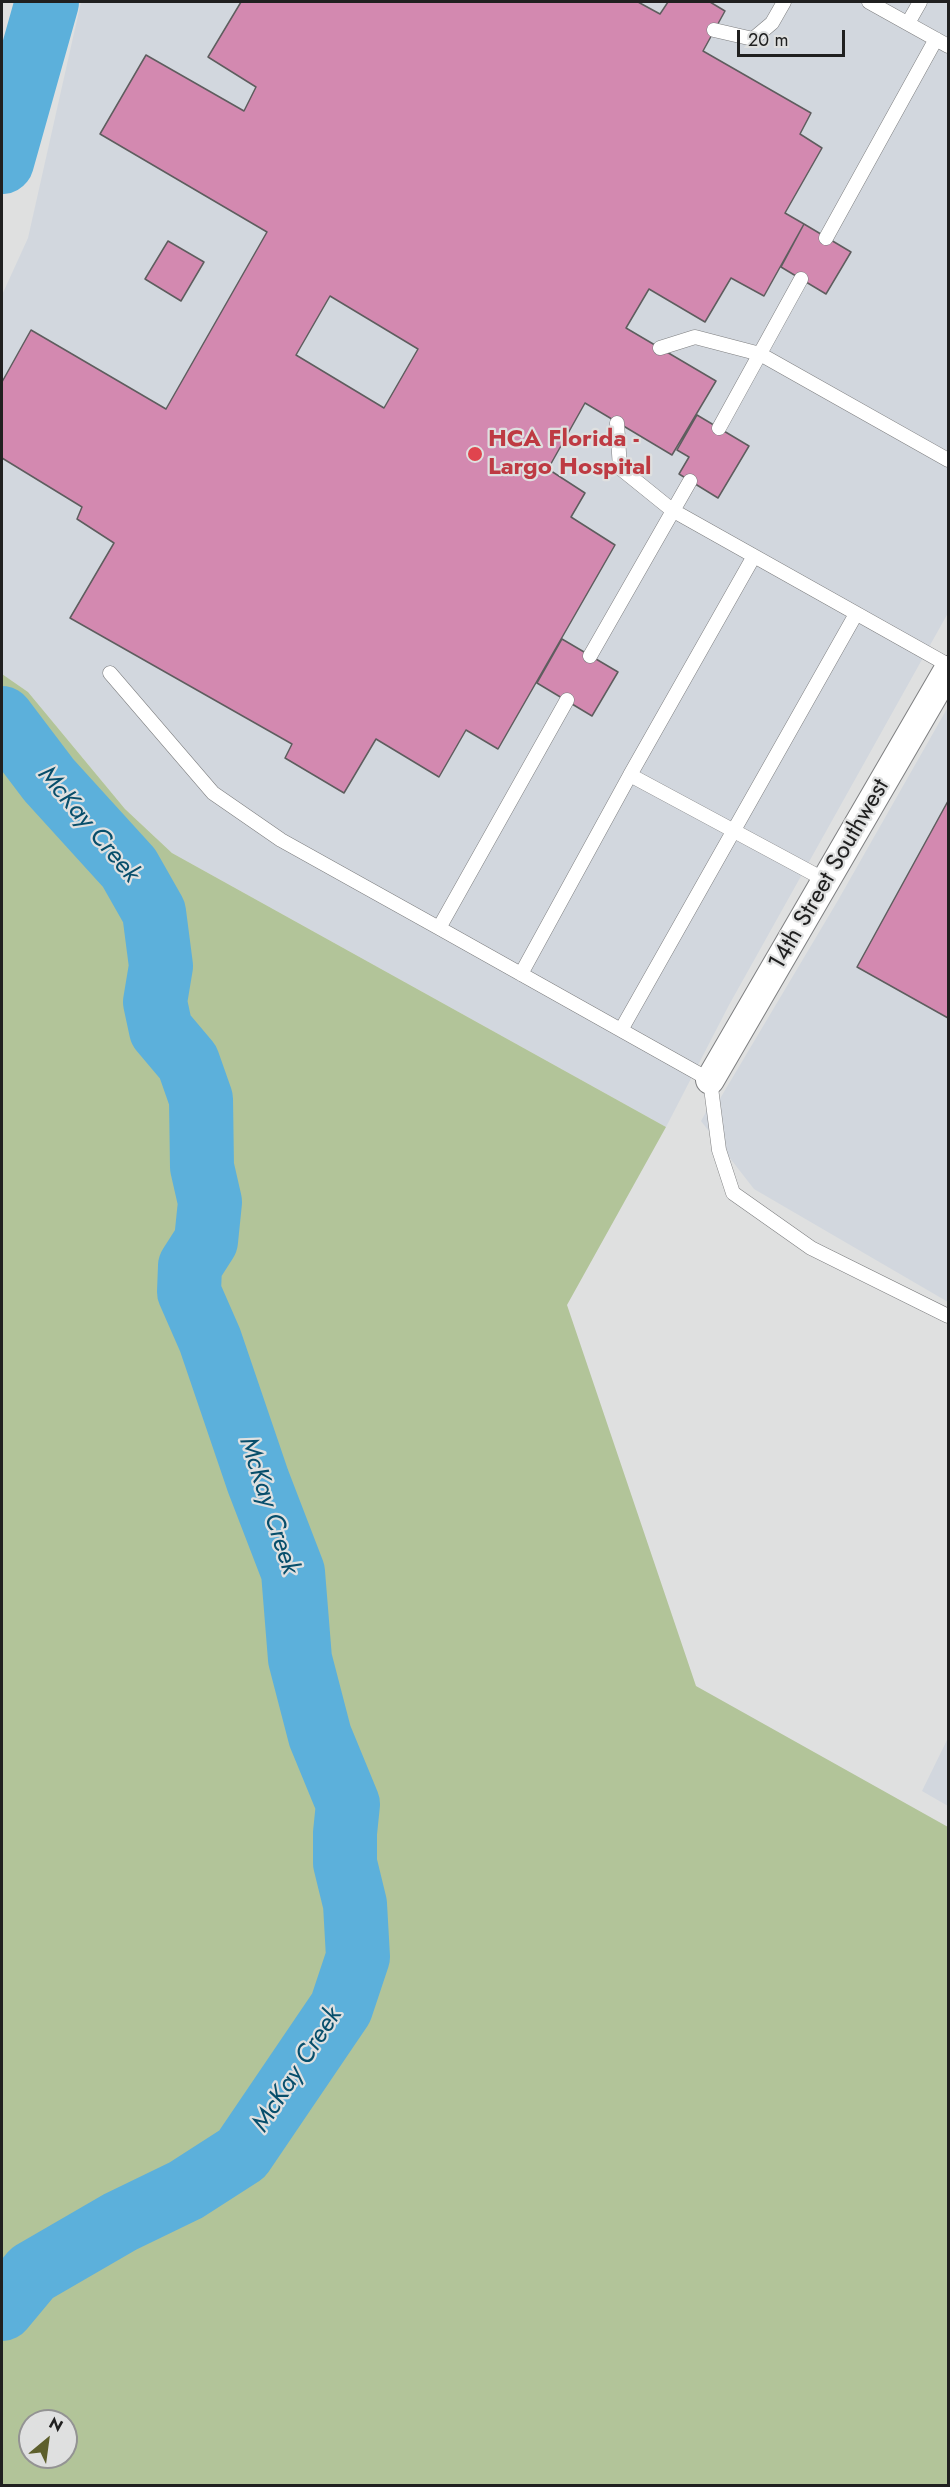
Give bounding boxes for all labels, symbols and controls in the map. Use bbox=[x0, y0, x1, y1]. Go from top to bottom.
scale bar bbox=[740, 18, 848, 56]
text: 20 m bbox=[748, 27, 788, 53]
place label: HCA Florida - Largo Hospital bbox=[488, 426, 652, 482]
marker: HCA Florida - Largo Hospital bbox=[466, 445, 484, 463]
water label: McKay Creek bbox=[30, 760, 146, 890]
street label: 14th Street Southwest bbox=[764, 774, 896, 976]
water label: McKay Creek bbox=[231, 1433, 305, 1579]
water label: McKay Creek bbox=[246, 2002, 350, 2138]
north arrow bbox=[18, 2409, 78, 2469]
text: N bbox=[45, 2411, 67, 2438]

